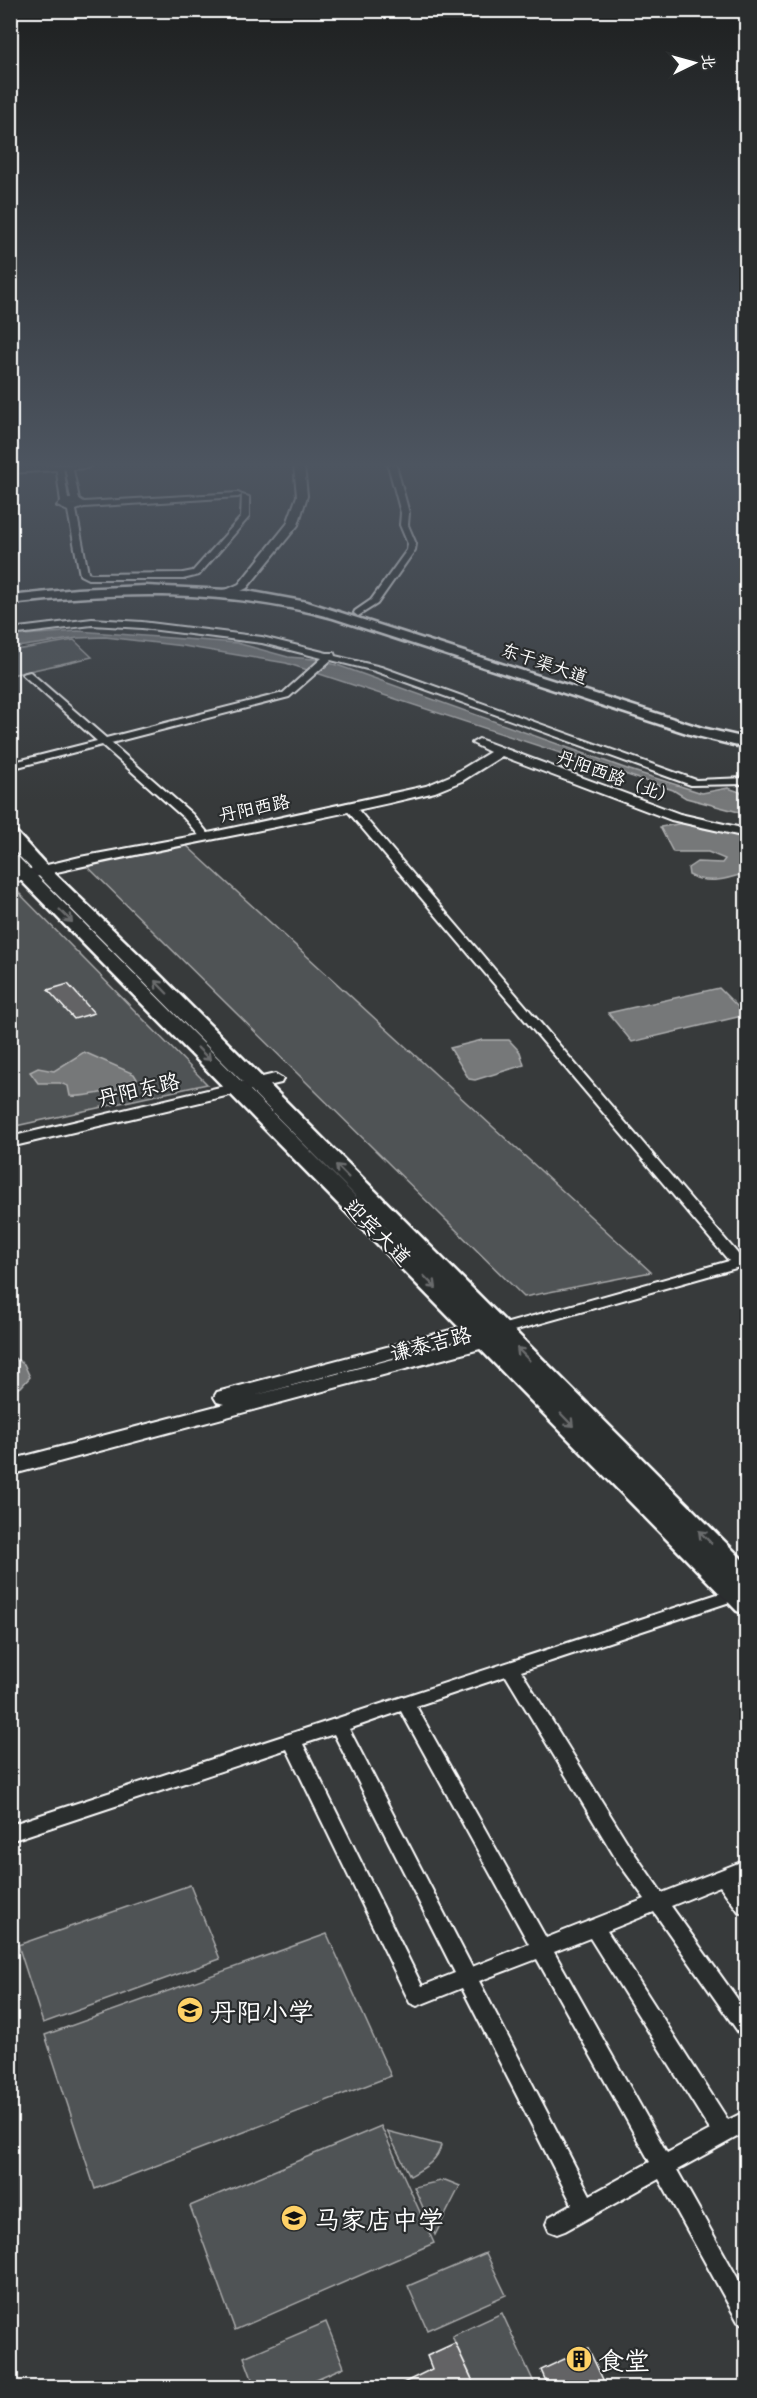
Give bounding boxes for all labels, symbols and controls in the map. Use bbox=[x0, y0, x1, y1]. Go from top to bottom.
north arrow bbox=[664, 33, 724, 93]
text: 北 bbox=[697, 53, 723, 71]
street label: 东干渠大道 bbox=[498, 635, 592, 689]
street label: 丹阳西路（北） bbox=[553, 742, 681, 810]
street label: 丹阳西路 bbox=[216, 786, 292, 828]
one-way arrow bbox=[58, 908, 73, 923]
one-way arrow bbox=[154, 979, 168, 994]
one-way arrow bbox=[196, 1046, 211, 1061]
street label: 丹阳东路 bbox=[93, 1063, 183, 1113]
one-way arrow bbox=[334, 1163, 349, 1178]
street label: 迎宾大道 bbox=[338, 1190, 420, 1272]
one-way arrow bbox=[422, 1274, 437, 1289]
street label: 谦泰吉路 bbox=[385, 1316, 475, 1368]
one-way arrow bbox=[516, 1347, 530, 1362]
one-way arrow bbox=[559, 1413, 574, 1428]
one-way arrow bbox=[698, 1530, 713, 1545]
place label: 丹阳小学 bbox=[210, 1991, 314, 2030]
school or university icon: 丹阳小学 bbox=[175, 1995, 205, 2025]
place label: 马家店中学 bbox=[314, 2199, 444, 2238]
school or university icon: 马家店中学 bbox=[279, 2203, 309, 2233]
place label: 食堂 bbox=[598, 2340, 650, 2379]
building icon: 食堂 bbox=[564, 2344, 594, 2374]

